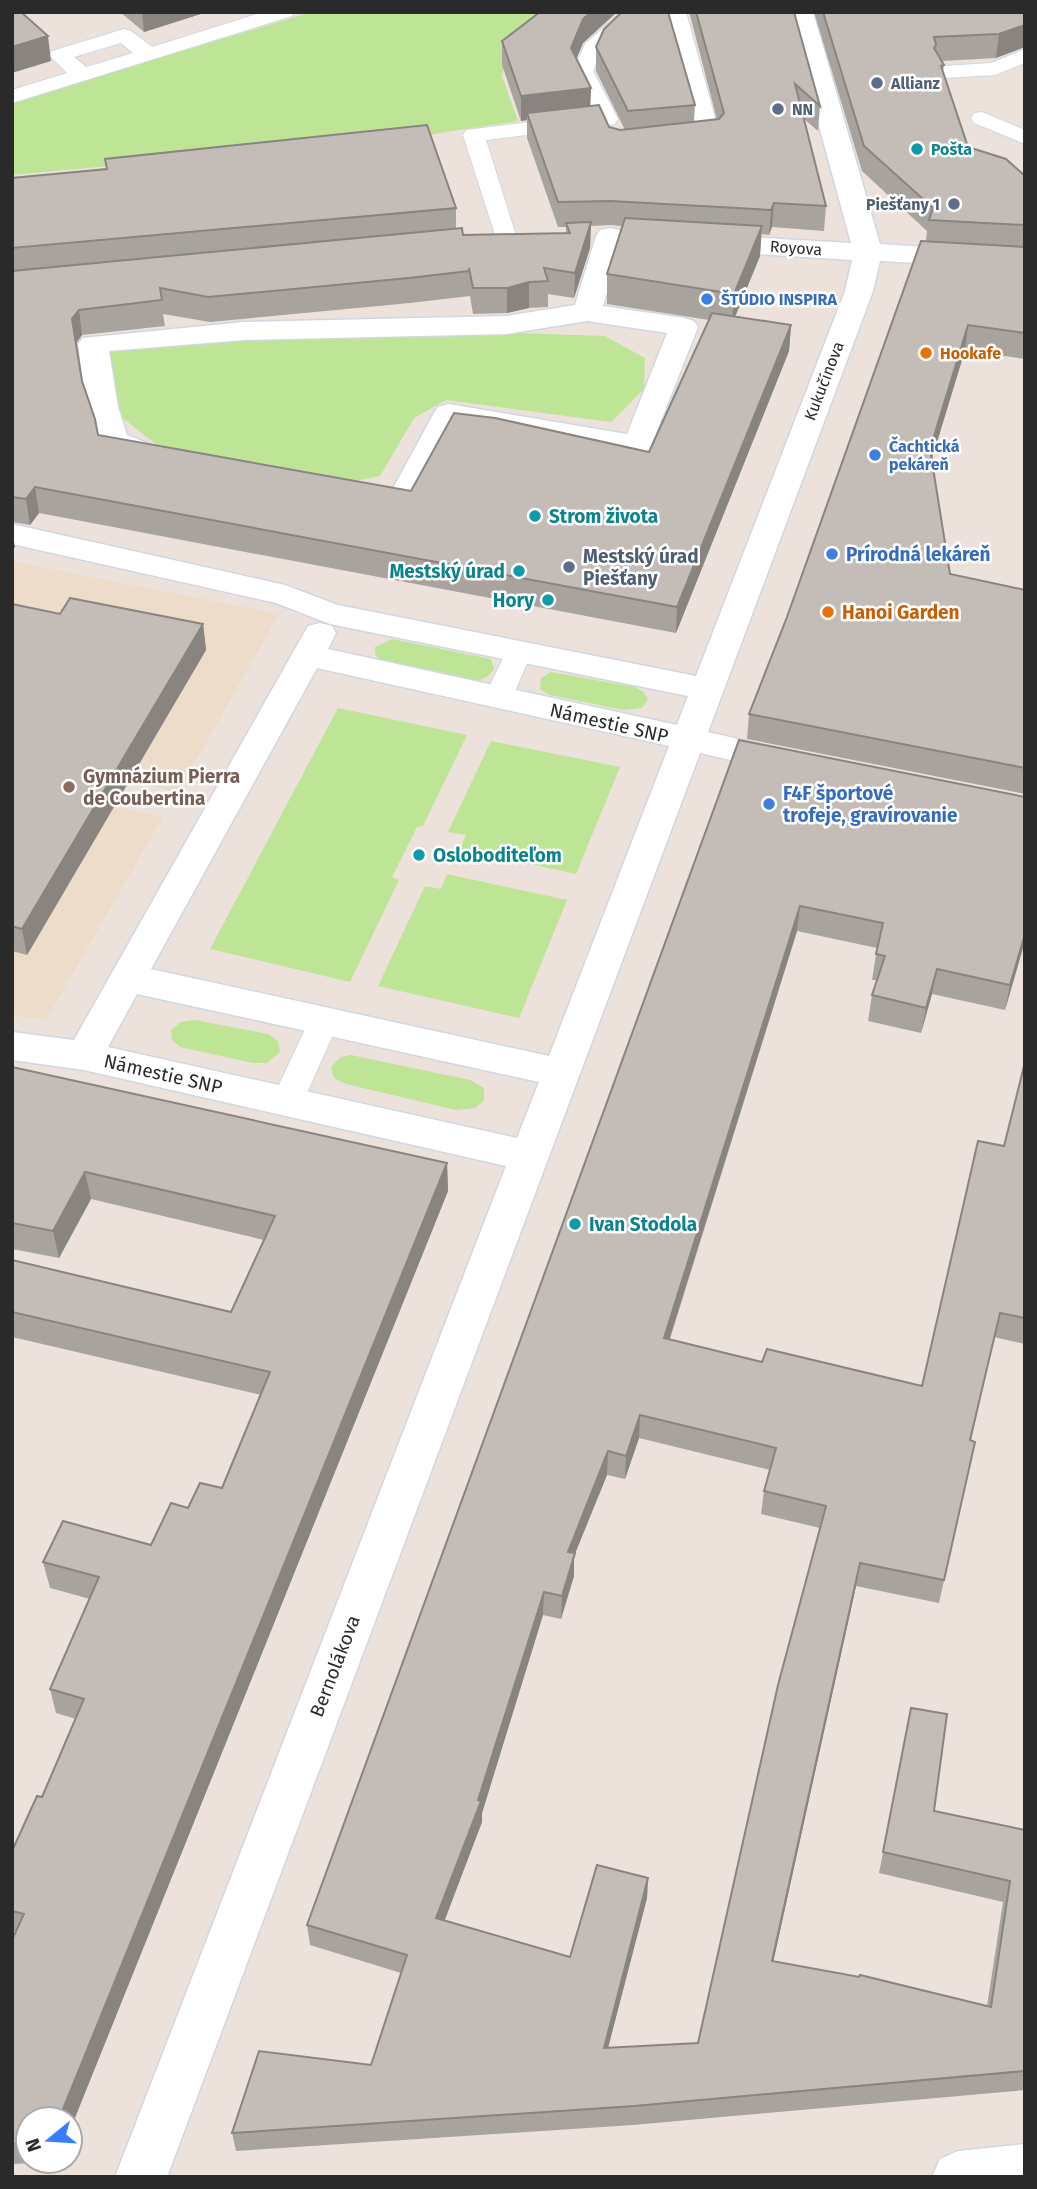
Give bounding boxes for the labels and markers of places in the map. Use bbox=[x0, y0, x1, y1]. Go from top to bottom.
place label: Allianz bbox=[890, 74, 940, 93]
marker: Allianz bbox=[869, 75, 885, 91]
place label: NN bbox=[792, 100, 813, 119]
marker: NN bbox=[770, 101, 786, 117]
place label: Pošta bbox=[931, 140, 972, 159]
marker: Pošta bbox=[909, 141, 925, 157]
place label: Piešťany 1 bbox=[866, 195, 940, 214]
marker: Piešťany 1 bbox=[946, 196, 962, 212]
place label: ŠTÚDIO INSPIRA bbox=[721, 289, 837, 309]
marker: ŠTÚDIO INSPIRA bbox=[699, 291, 715, 307]
place label: Hookafe bbox=[940, 344, 1001, 363]
marker: Hookafe bbox=[918, 345, 934, 361]
place label: Čachtická pekáreň bbox=[889, 436, 960, 474]
marker: Čachtická pekáreň bbox=[867, 447, 883, 463]
place label: Strom života bbox=[549, 505, 658, 528]
marker: Strom života bbox=[527, 508, 543, 524]
place label: Prírodná lekáreň bbox=[846, 543, 991, 566]
place label: Mestský úrad Piešťany bbox=[583, 545, 699, 590]
marker: Prírodná lekáreň bbox=[824, 546, 840, 562]
marker: Mestský úrad Piešťany bbox=[561, 559, 577, 575]
place label: Mestský úrad bbox=[389, 560, 505, 583]
marker: Mestský úrad bbox=[511, 563, 527, 579]
place label: Hory bbox=[493, 589, 534, 612]
marker: Hory bbox=[540, 592, 556, 608]
place label: Hanoi Garden bbox=[842, 601, 960, 624]
marker: Hanoi Garden bbox=[820, 604, 836, 620]
place label: Gymnázium Pierra de Coubertina bbox=[83, 765, 240, 810]
marker: Gymnázium Pierra de Coubertina bbox=[61, 779, 77, 795]
place label: F4F športové trofeje, gravírovanie bbox=[783, 782, 957, 827]
marker: F4F športové trofeje, gravírovanie bbox=[761, 796, 777, 812]
place label: Osloboditeľom bbox=[433, 844, 562, 867]
marker: Osloboditeľom bbox=[411, 847, 427, 863]
place label: Ivan Stodola bbox=[589, 1213, 697, 1236]
marker: Ivan Stodola bbox=[567, 1216, 583, 1232]

